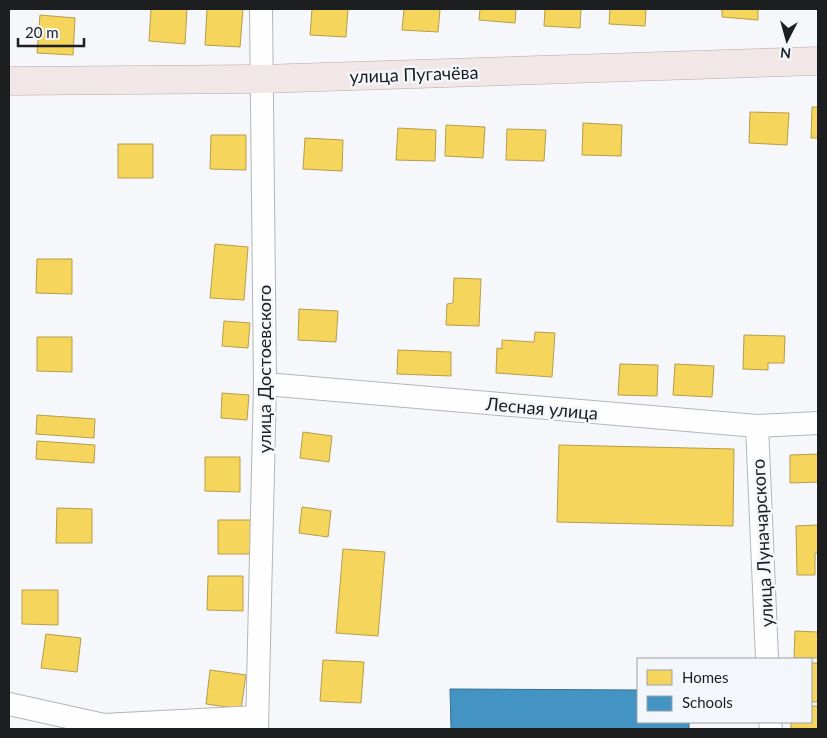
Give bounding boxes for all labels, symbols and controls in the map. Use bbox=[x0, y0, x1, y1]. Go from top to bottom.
scale bar bbox=[18, 15, 84, 47]
north arrow bbox=[762, 15, 812, 65]
text: 20 m bbox=[25, 23, 59, 41]
text: N bbox=[779, 44, 792, 62]
street label: улица Пугачёва bbox=[349, 61, 479, 87]
street label: улица Достоевского bbox=[253, 285, 275, 453]
street label: Лесная улица bbox=[484, 392, 599, 424]
street label: улица Луначарского bbox=[747, 458, 777, 628]
legend bbox=[637, 658, 812, 723]
text: Homes bbox=[682, 668, 728, 686]
text: Schools bbox=[682, 693, 733, 711]

